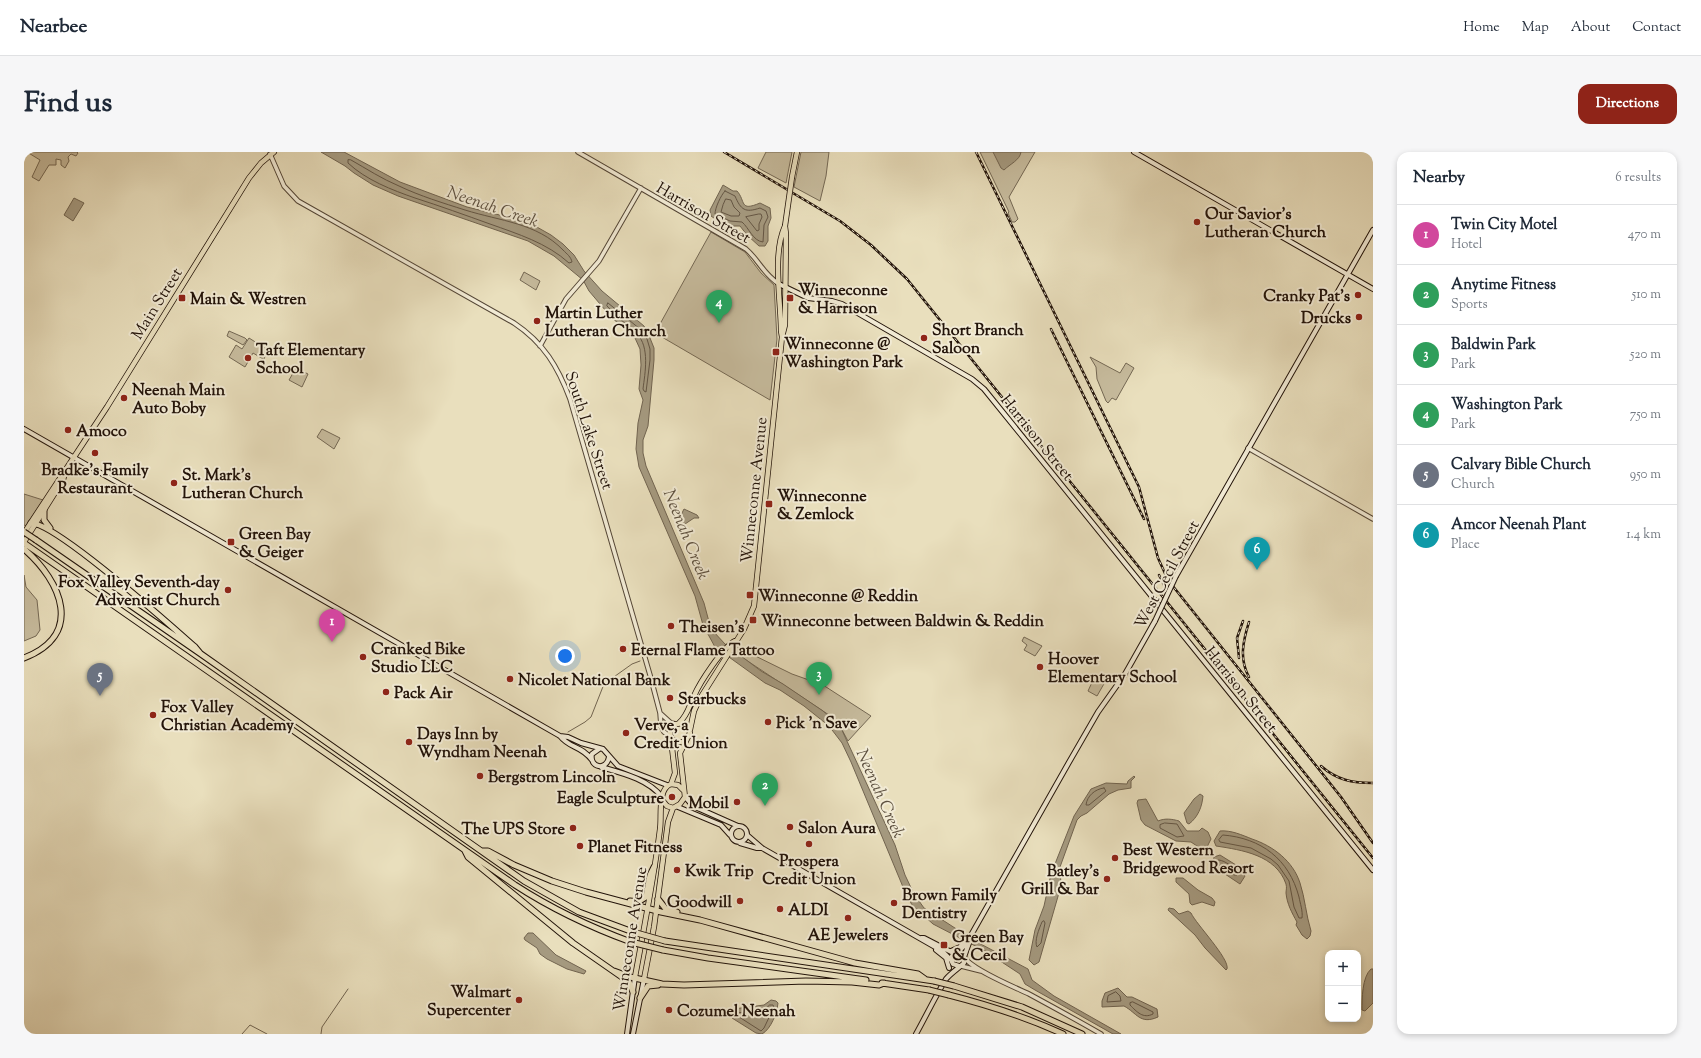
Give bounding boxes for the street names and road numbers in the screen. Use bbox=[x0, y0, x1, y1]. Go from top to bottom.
street label: Harrison Street bbox=[651, 178, 755, 251]
street label: Main Street bbox=[127, 264, 190, 345]
street label: South Lake Street bbox=[558, 369, 618, 493]
street label: Harrison Street bbox=[994, 390, 1079, 487]
street label: Winneconne Avenue bbox=[736, 416, 775, 564]
street label: West Cecil Street bbox=[1130, 516, 1207, 633]
street label: Harrison Street bbox=[1198, 642, 1283, 739]
street label: Winneconne Avenue bbox=[609, 865, 654, 1014]

